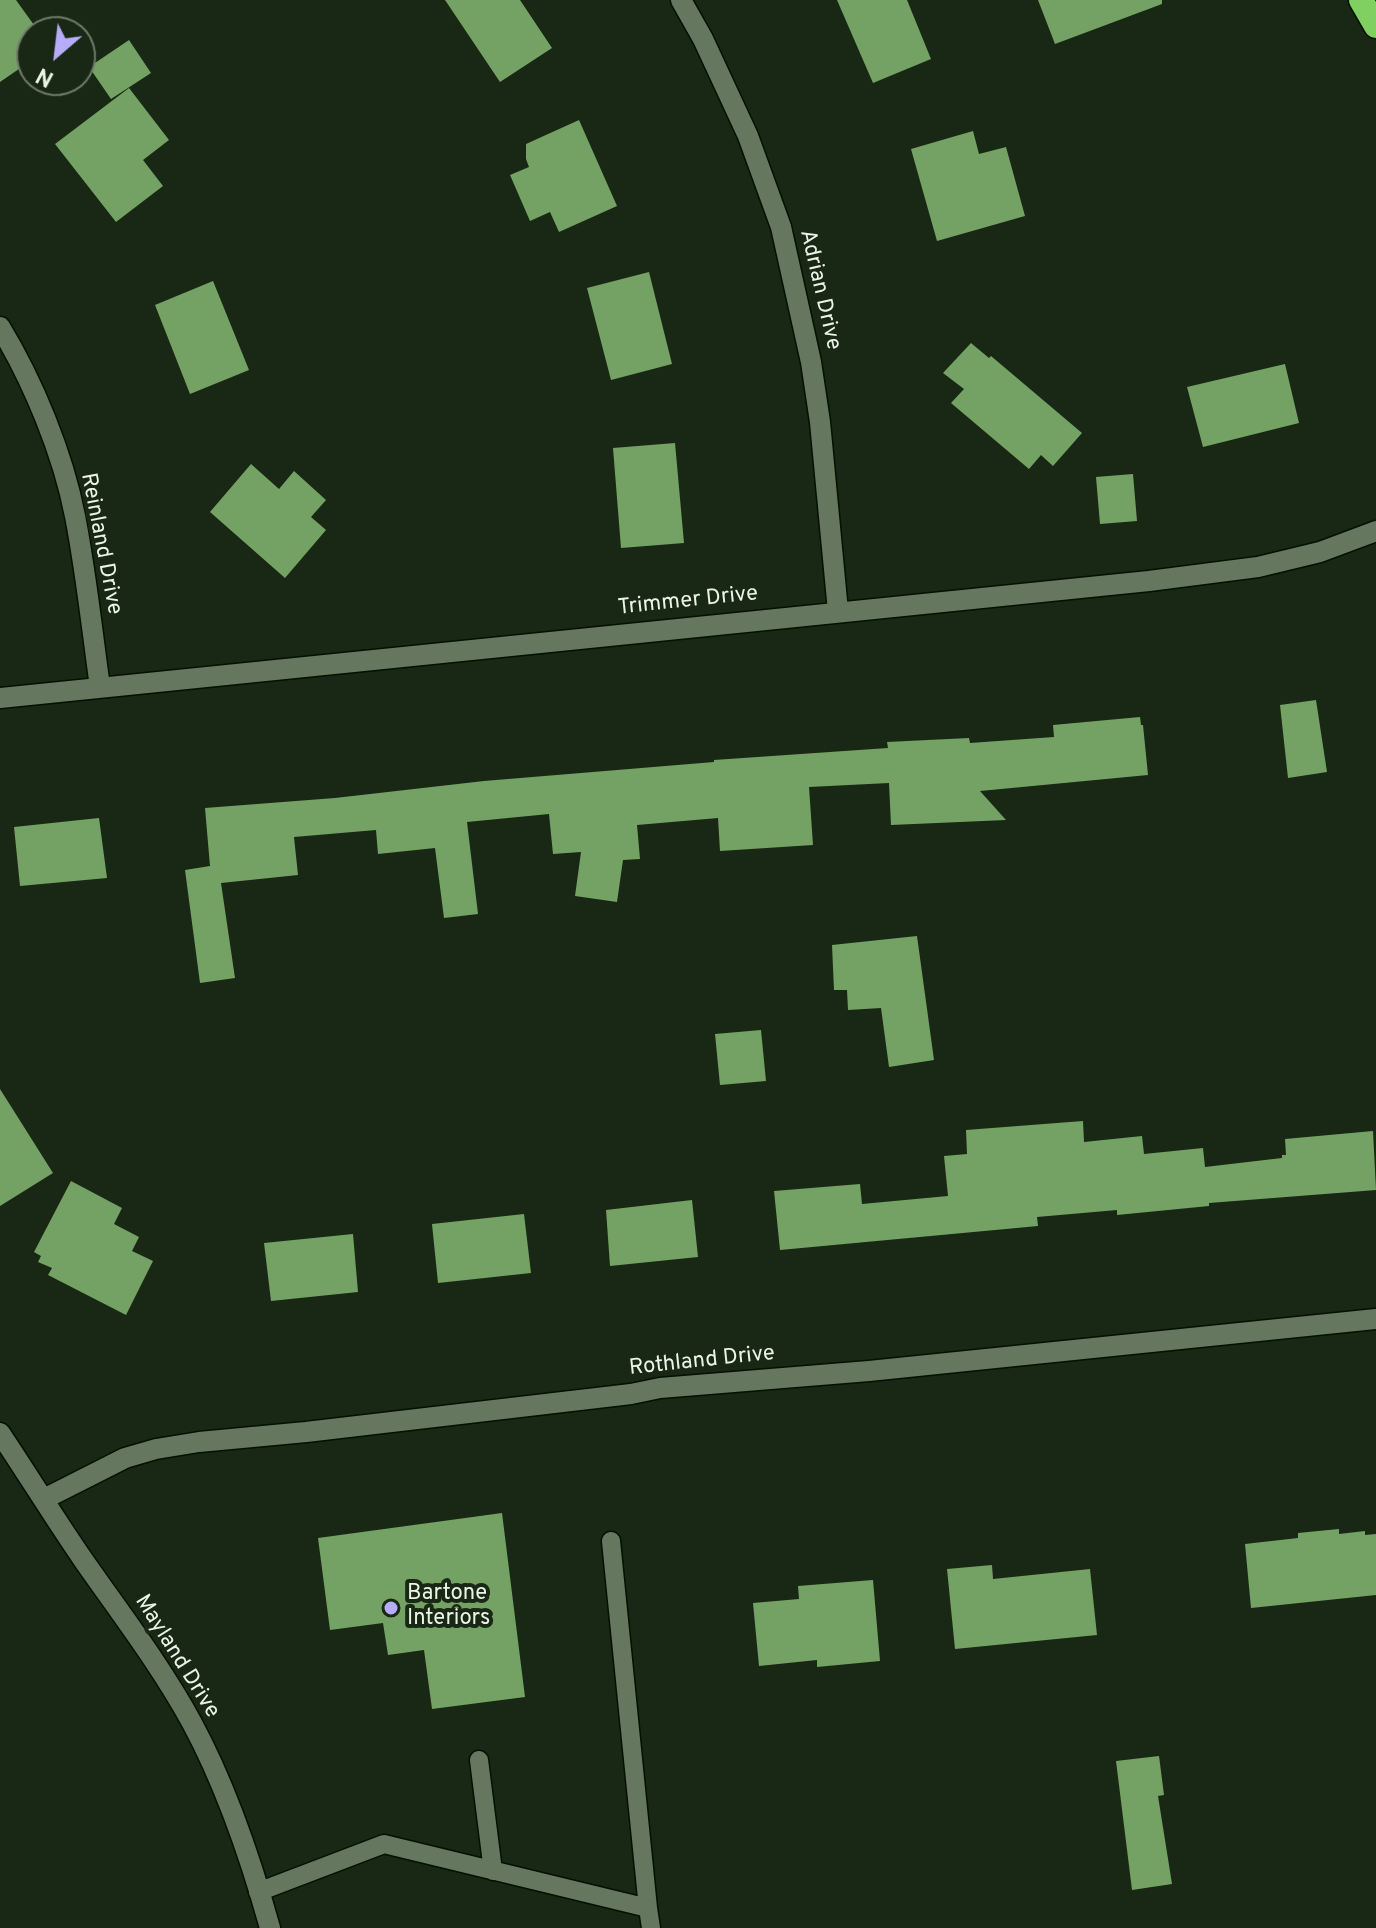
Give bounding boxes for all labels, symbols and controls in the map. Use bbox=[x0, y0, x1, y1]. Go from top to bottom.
north arrow bbox=[16, 16, 96, 96]
text: N bbox=[32, 60, 59, 91]
street label: Adrian Drive bbox=[792, 227, 846, 353]
street label: Reinland Drive bbox=[73, 471, 127, 617]
street label: Trimmer Drive bbox=[617, 582, 759, 622]
street label: Rothland Drive bbox=[628, 1341, 776, 1383]
place label: Bartone Interiors bbox=[407, 1582, 490, 1634]
street label: Mayland Drive bbox=[128, 1591, 224, 1723]
marker: Bartone Interiors bbox=[382, 1599, 400, 1617]

